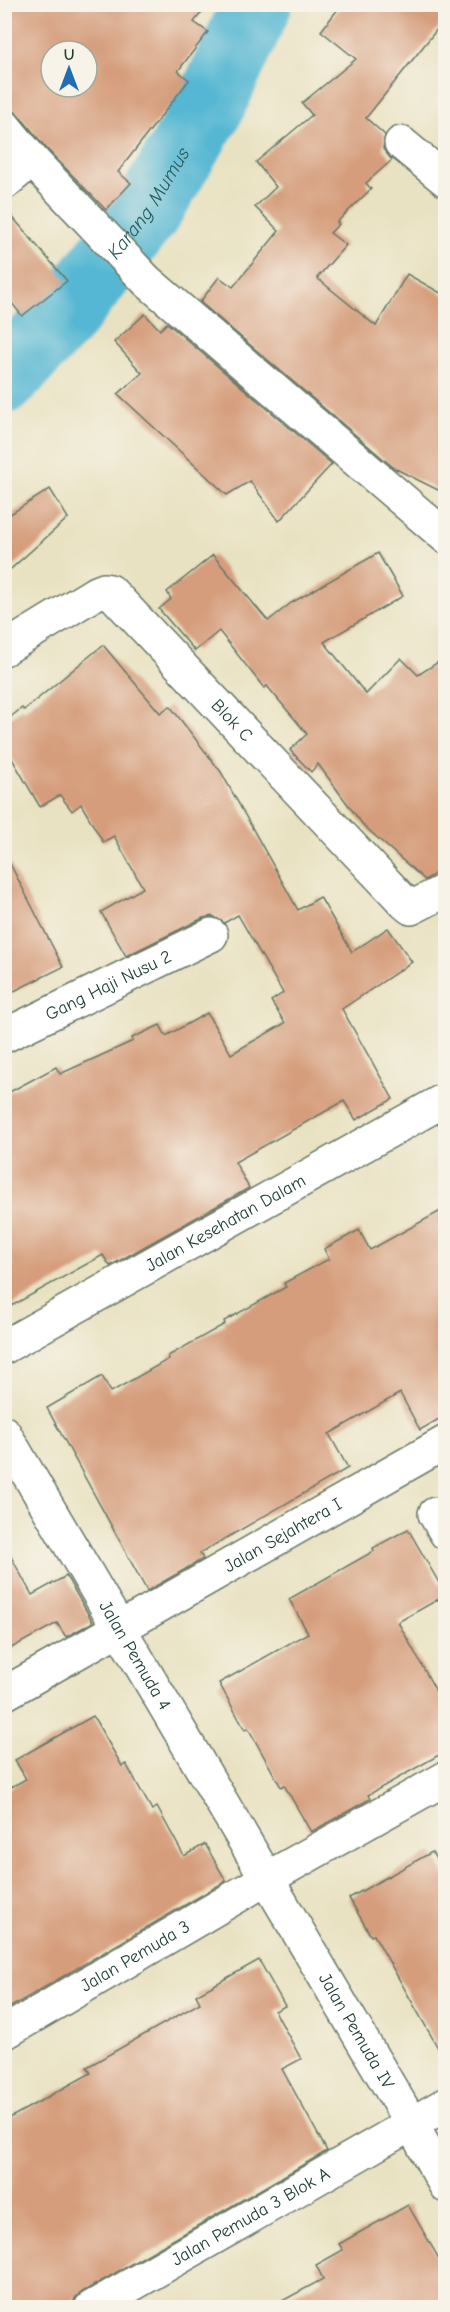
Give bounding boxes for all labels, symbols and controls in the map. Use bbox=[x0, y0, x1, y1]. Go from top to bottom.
north arrow bbox=[39, 39, 99, 99]
text: U bbox=[64, 46, 74, 64]
water label: Karang Mumus bbox=[102, 143, 194, 263]
street label: Blok C bbox=[207, 695, 257, 746]
street label: Gang Haji Nusu 2 bbox=[42, 946, 175, 1025]
street label: Jalan Kesehatan Dalam bbox=[142, 1170, 309, 1276]
street label: Jalan Sejahtera I bbox=[220, 1493, 345, 1577]
street label: Jalan Pemuda 4 bbox=[95, 1597, 175, 1713]
street label: Jalan Pemuda 3 bbox=[77, 1916, 193, 1996]
street label: Jalan Pemuda IV bbox=[314, 1969, 399, 2093]
street label: Jalan Pemuda 3 Blok A bbox=[168, 2163, 333, 2270]

